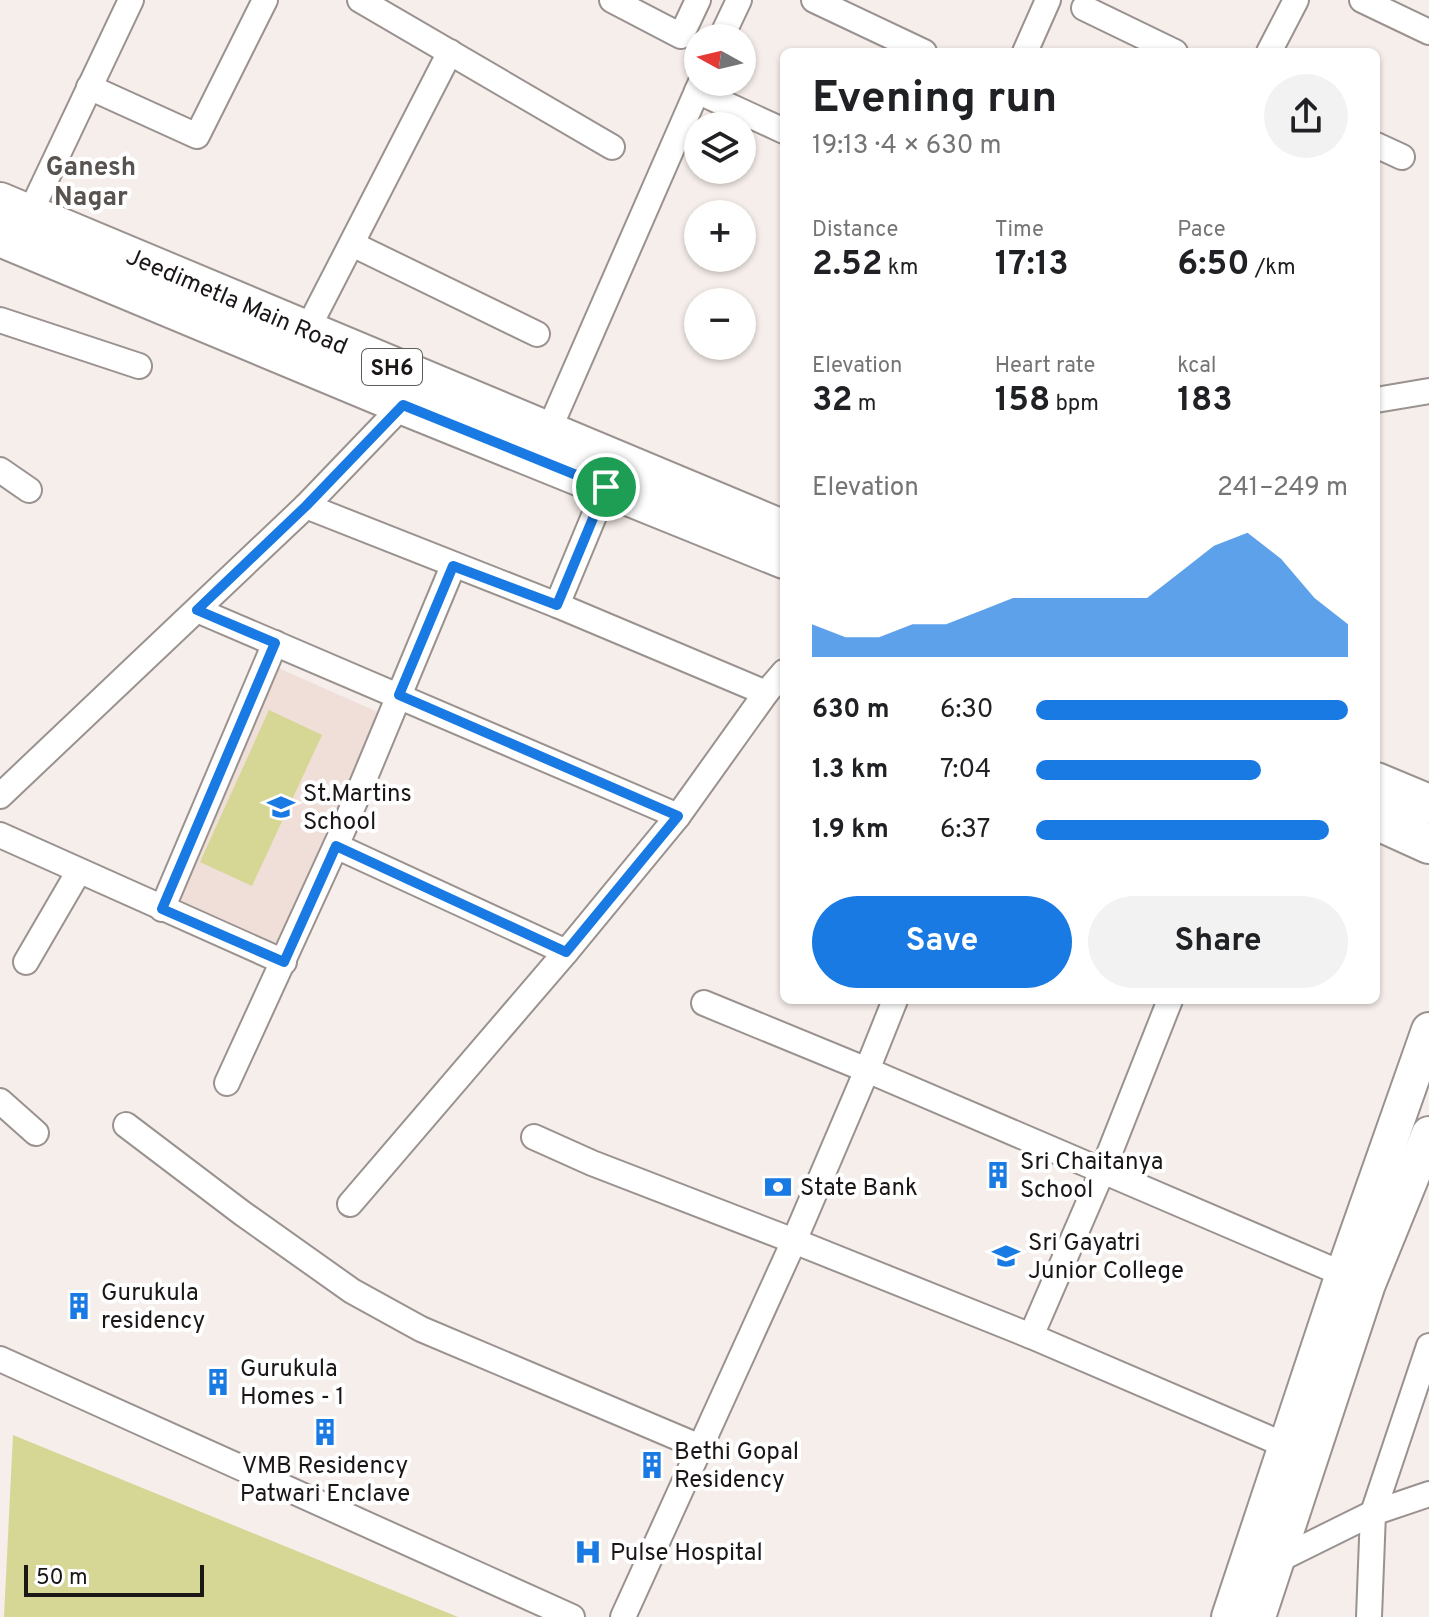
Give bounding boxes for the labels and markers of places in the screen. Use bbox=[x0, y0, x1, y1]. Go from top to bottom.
pin bbox=[572, 453, 640, 521]
place label: St.Martins School bbox=[303, 780, 412, 838]
school or university icon: St.Martins School bbox=[266, 792, 296, 822]
place label: Sri Chaitanya School bbox=[1020, 1148, 1163, 1206]
building icon: Sri Chaitanya School bbox=[983, 1160, 1013, 1190]
bank icon: State Bank bbox=[763, 1172, 793, 1202]
place label: State Bank bbox=[800, 1174, 918, 1204]
place label: Sri Gayatri Junior College bbox=[1028, 1229, 1184, 1287]
school or university icon: Sri Gayatri Junior College bbox=[991, 1241, 1021, 1271]
place label: Gurukula residency bbox=[101, 1279, 205, 1337]
building icon: Gurukula residency bbox=[64, 1291, 94, 1321]
place label: Gurukula Homes - 1 bbox=[240, 1355, 345, 1413]
building icon: Gurukula Homes - 1 bbox=[203, 1367, 233, 1397]
building icon: VMB Residency Patwari Enclave bbox=[310, 1417, 340, 1447]
place label: Bethi Gopal Residency bbox=[674, 1438, 799, 1496]
building icon: Bethi Gopal Residency bbox=[637, 1450, 667, 1480]
place label: VMB Residency Patwari Enclave bbox=[240, 1452, 410, 1510]
hospital icon: Pulse Hospital bbox=[573, 1537, 603, 1567]
place label: Pulse Hospital bbox=[610, 1539, 763, 1569]

